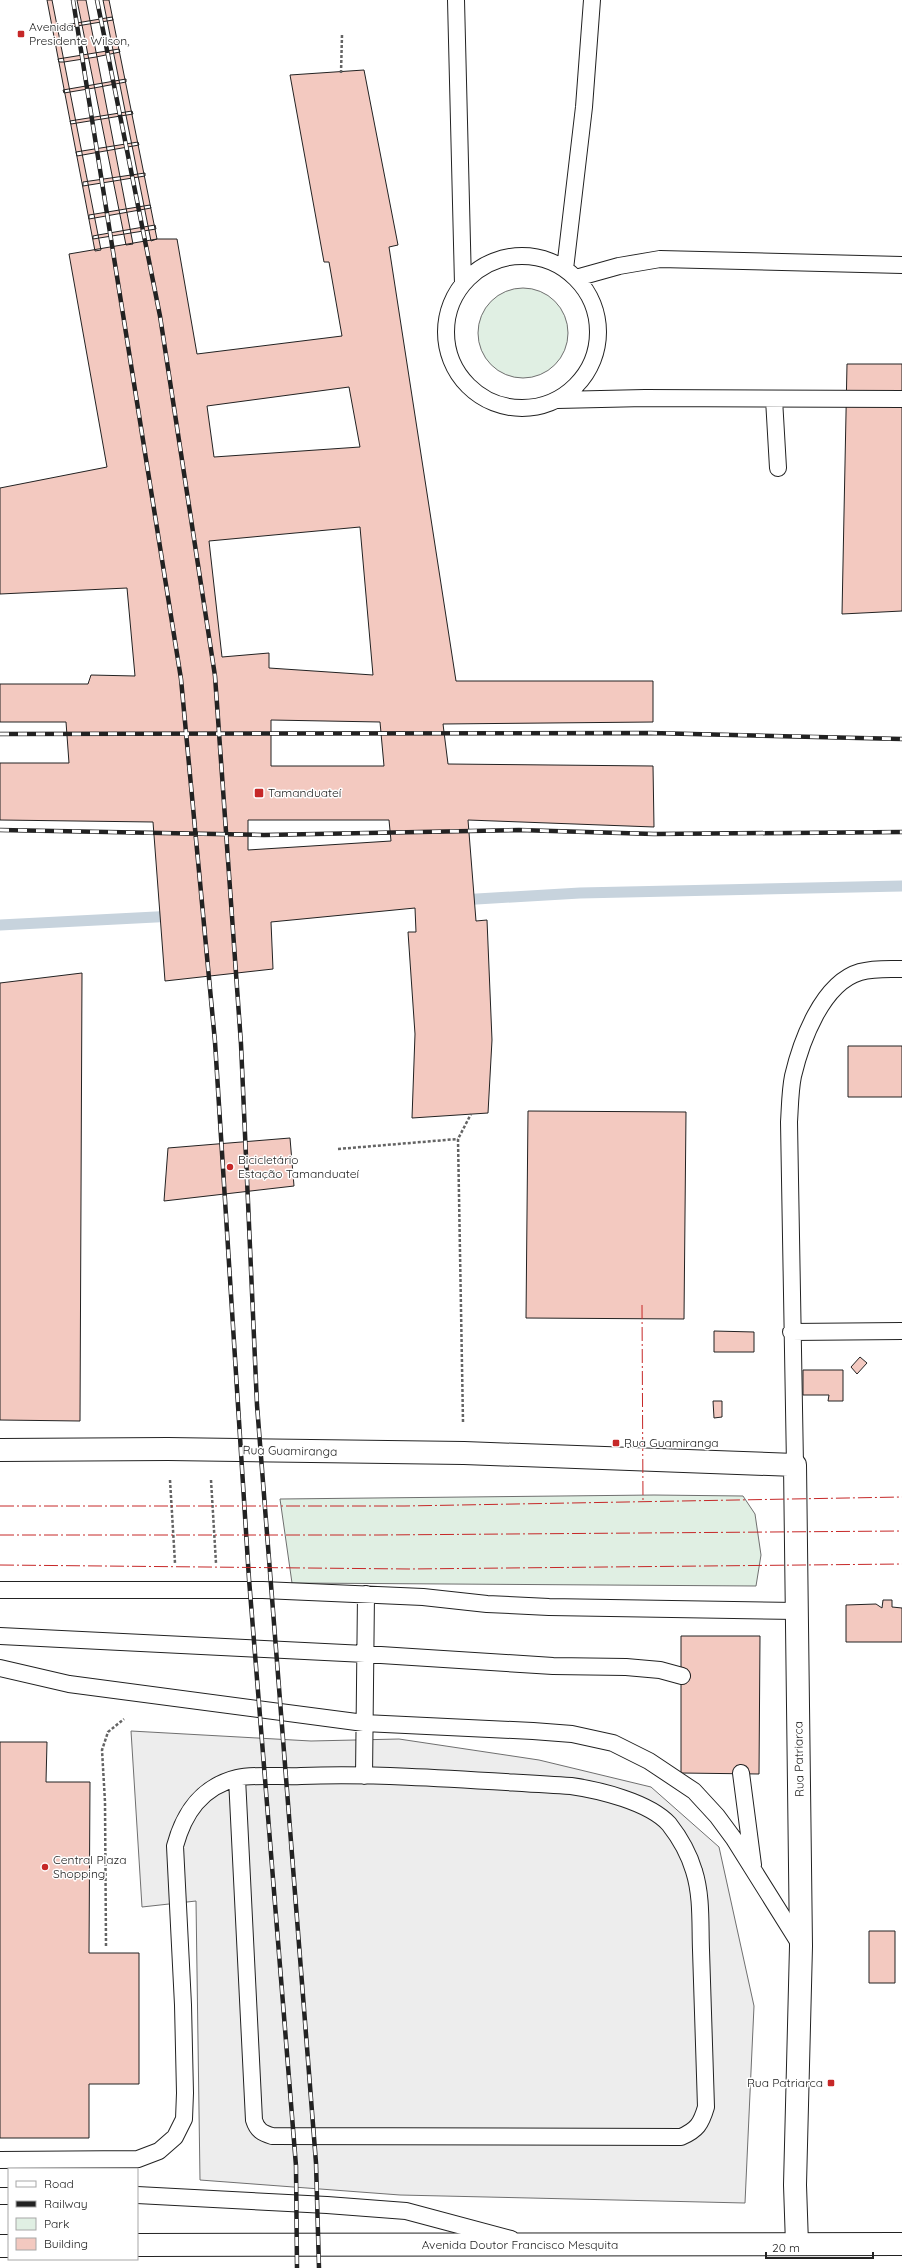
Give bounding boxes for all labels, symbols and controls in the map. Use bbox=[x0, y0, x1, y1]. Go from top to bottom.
place label: Avenida Presidente Wilson, bbox=[29, 19, 130, 48]
marker: Avenida Presidente Wilson, bbox=[16, 29, 26, 39]
place label: Tamanduateí bbox=[268, 785, 342, 800]
marker: Tamanduateí bbox=[253, 787, 265, 799]
place label: Bicicletário Estação Tamanduateí bbox=[238, 1152, 360, 1181]
marker: Bicicletário Estação Tamanduateí bbox=[225, 1162, 235, 1172]
place label: Rua Guamiranga bbox=[624, 1435, 719, 1450]
marker: Rua Guamiranga bbox=[611, 1438, 621, 1448]
street label: Rua Guamiranga bbox=[243, 1442, 337, 1459]
street label: Rua Patriarca bbox=[790, 1721, 807, 1797]
place label: Central Plaza Shopping bbox=[53, 1852, 127, 1881]
marker: Central Plaza Shopping bbox=[40, 1862, 50, 1872]
place label: Rua Patriarca bbox=[747, 2075, 823, 2090]
marker: Rua Patriarca bbox=[826, 2078, 836, 2088]
legend bbox=[8, 2168, 138, 2260]
text: Road bbox=[44, 2176, 74, 2191]
text: Railway bbox=[44, 2196, 88, 2211]
text: Park bbox=[44, 2216, 69, 2231]
scale bar bbox=[766, 2234, 873, 2260]
text: Building bbox=[44, 2236, 88, 2251]
street label: Avenida Doutor Francisco Mesquita bbox=[422, 2237, 618, 2252]
text: 20 m bbox=[772, 2240, 800, 2255]

